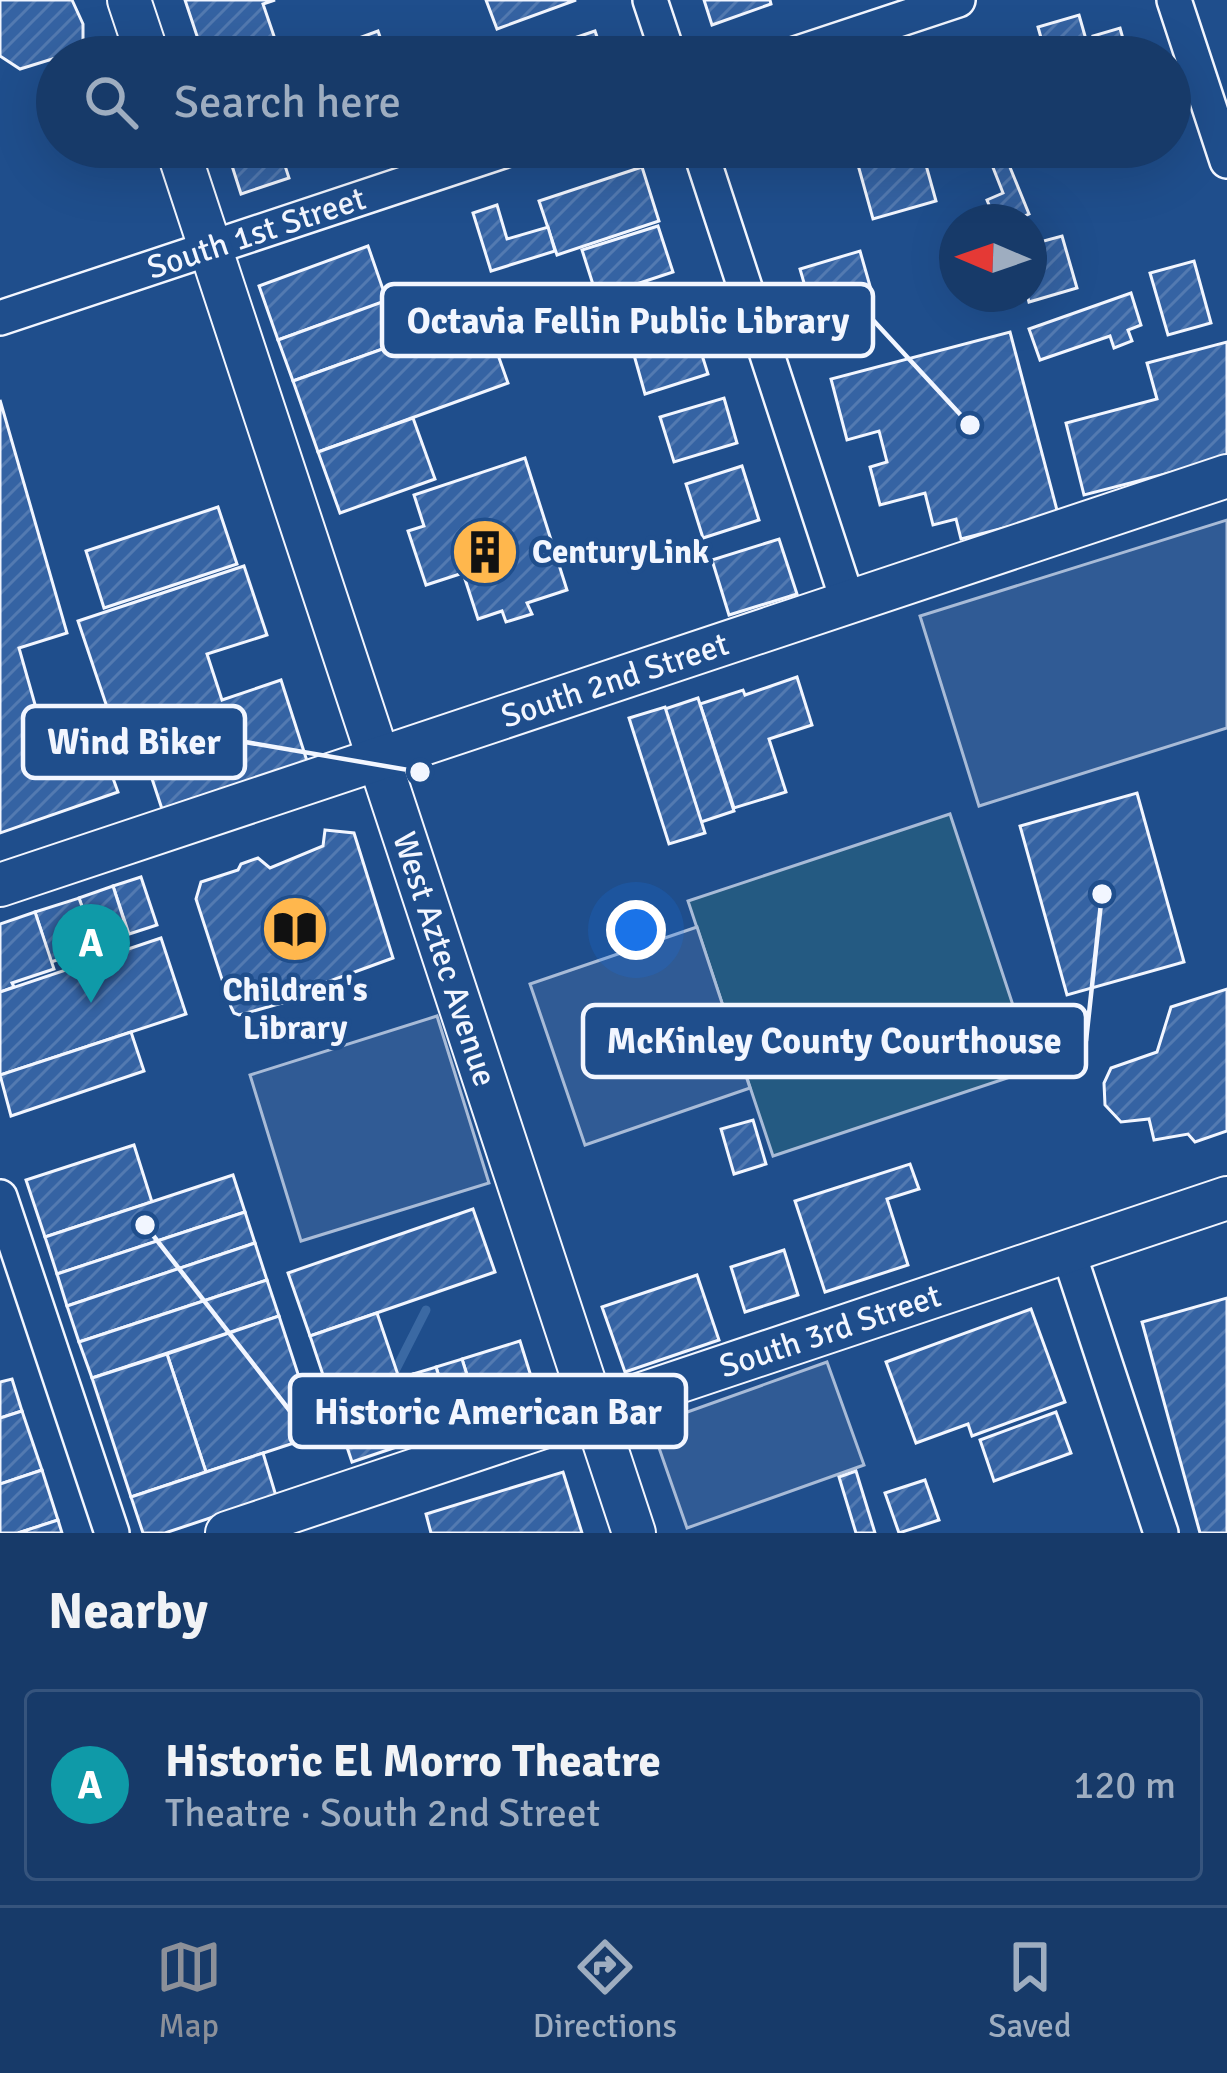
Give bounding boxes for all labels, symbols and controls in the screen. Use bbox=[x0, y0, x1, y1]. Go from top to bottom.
search box bbox=[36, 36, 1191, 168]
icon: search bbox=[78, 69, 144, 135]
text: Search here bbox=[174, 75, 401, 130]
street label: South 1st Street bbox=[142, 178, 371, 288]
north arrow bbox=[939, 204, 1047, 312]
callout: Octavia Fellin Public Library bbox=[382, 284, 873, 356]
text: Octavia Fellin Public Library bbox=[407, 299, 849, 344]
building icon: CenturyLink bbox=[450, 517, 520, 587]
place label: CenturyLink bbox=[532, 532, 710, 573]
street label: South 2nd Street bbox=[496, 623, 734, 737]
callout: Wind Biker bbox=[23, 706, 245, 778]
text: Wind Biker bbox=[47, 720, 221, 765]
street label: West Aztec Avenue bbox=[384, 827, 506, 1091]
library icon: Children's Library bbox=[260, 894, 330, 964]
your location bbox=[606, 900, 666, 960]
pin: A bbox=[52, 904, 130, 1003]
place label: Children's Library bbox=[222, 970, 368, 1049]
callout: McKinley County Courthouse bbox=[583, 1005, 1086, 1077]
text: McKinley County Courthouse bbox=[606, 1019, 1062, 1064]
street label: South 3rd Street bbox=[714, 1275, 946, 1387]
callout: Historic American Bar bbox=[290, 1375, 686, 1447]
text: Historic American Bar bbox=[314, 1390, 663, 1435]
text: Nearby bbox=[48, 1580, 208, 1643]
text: Historic El Morro Theatre bbox=[165, 1734, 661, 1789]
text: A bbox=[78, 1761, 102, 1809]
text: 120 m bbox=[1073, 1761, 1176, 1809]
text: Theatre · South 2nd Street bbox=[165, 1789, 600, 1837]
tab: Map bbox=[156, 1934, 222, 2047]
tab: Directions bbox=[533, 1934, 677, 2047]
tab: Saved bbox=[988, 1934, 1071, 2047]

